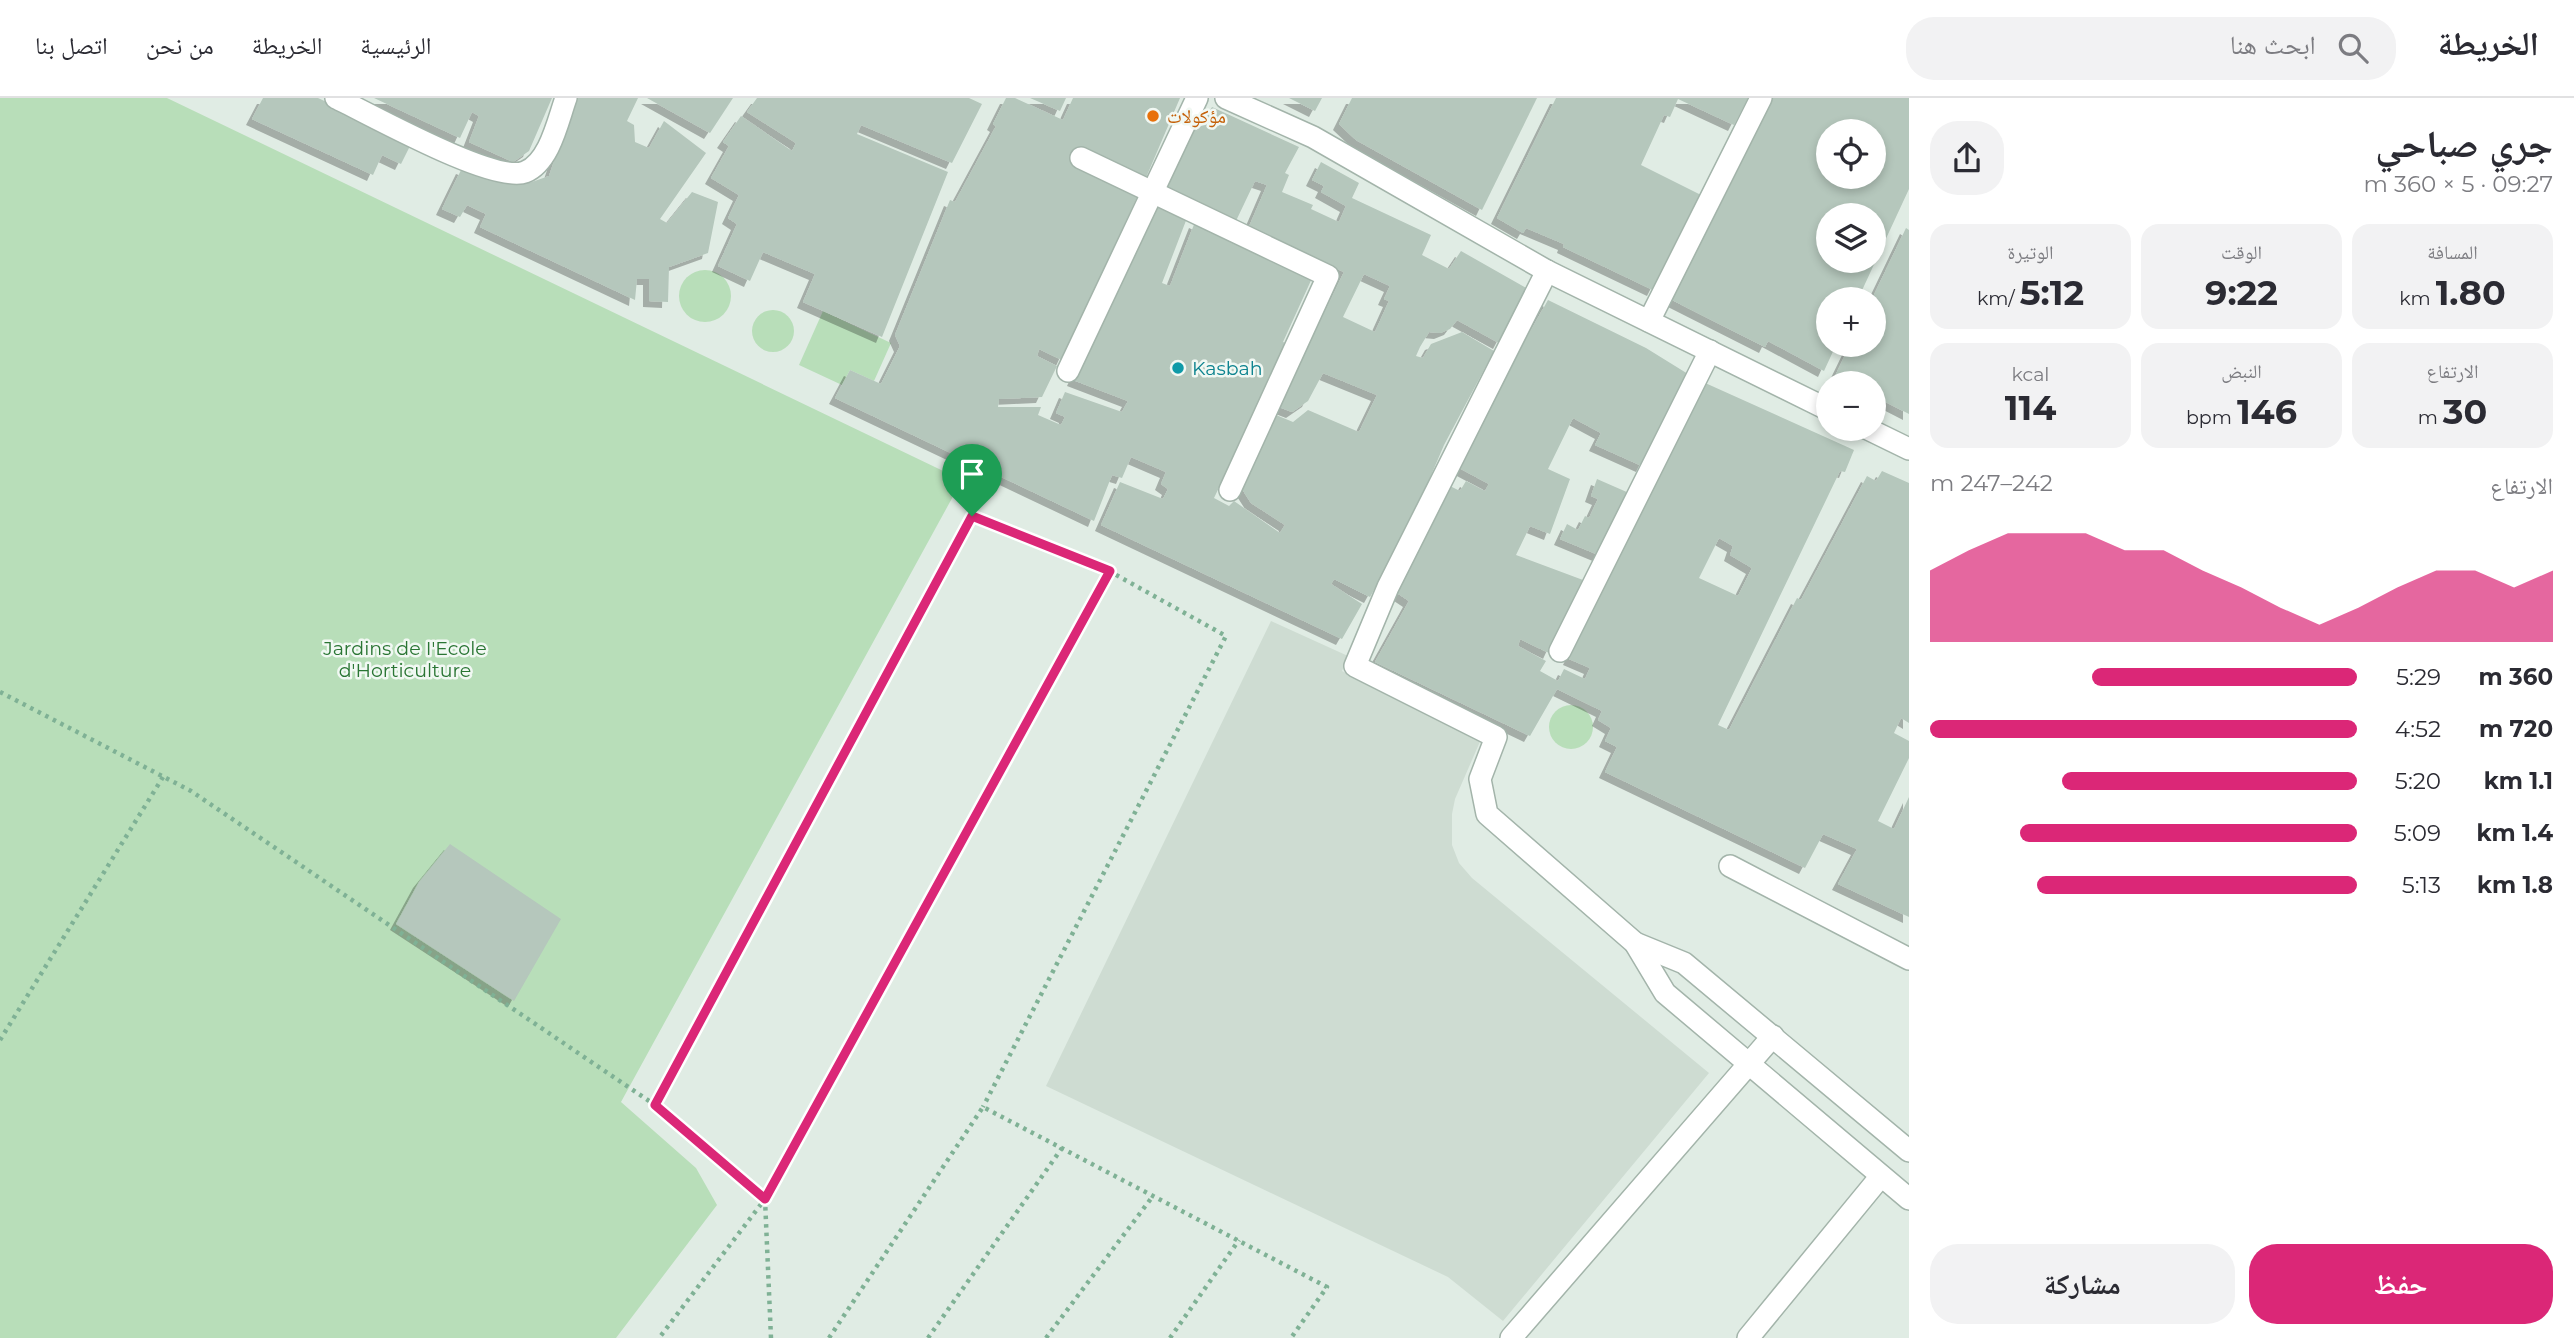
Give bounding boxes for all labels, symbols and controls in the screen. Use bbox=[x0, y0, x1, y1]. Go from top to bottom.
search box bbox=[1906, 17, 2396, 80]
text: الخريطة bbox=[2438, 23, 2539, 63]
text: ابحث هنا bbox=[2230, 29, 2316, 61]
icon: search bbox=[2334, 29, 2372, 67]
text: اتصل بنا bbox=[35, 31, 108, 60]
text: من نحن bbox=[146, 31, 214, 60]
text: الخريطة bbox=[252, 31, 322, 60]
text: الرئيسية bbox=[360, 31, 431, 60]
place label: مؤكولات bbox=[1167, 105, 1226, 128]
marker: مؤكولات bbox=[1145, 108, 1161, 124]
map controls bbox=[1816, 119, 1886, 441]
button: locate bbox=[1816, 119, 1886, 189]
text: جري صباحي bbox=[2375, 120, 2553, 167]
button: share bbox=[1930, 121, 2004, 195]
text: 09:27 · 5 × 360 m bbox=[2364, 170, 2553, 198]
button: layers bbox=[1816, 203, 1886, 273]
text: الوتيرة bbox=[2007, 241, 2054, 264]
text: الوقت bbox=[2221, 241, 2262, 264]
text: المسافة bbox=[2427, 241, 2478, 264]
text: 5:12 bbox=[2020, 271, 2084, 314]
text: 9:22 bbox=[2205, 271, 2278, 314]
text: 1.80 bbox=[2436, 271, 2506, 314]
button: + bbox=[1816, 287, 1886, 357]
text: /km bbox=[1977, 287, 2020, 310]
text: km bbox=[2399, 287, 2436, 310]
place label: Kasbah bbox=[1192, 357, 1263, 380]
marker: Kasbah bbox=[1170, 360, 1186, 376]
text: النبض bbox=[2221, 360, 2262, 383]
text: الارتفاع bbox=[2427, 360, 2478, 383]
text: kcal bbox=[2012, 363, 2049, 386]
button: − bbox=[1816, 371, 1886, 441]
text: 114 bbox=[2005, 386, 2056, 429]
text: 146 bbox=[2237, 390, 2297, 433]
text: 30 bbox=[2443, 390, 2487, 433]
text: bpm bbox=[2186, 406, 2237, 429]
text: m bbox=[2418, 406, 2443, 429]
pin bbox=[942, 444, 1002, 516]
icon: arrive bbox=[953, 455, 991, 493]
text: 242–247 m bbox=[1930, 469, 2053, 497]
text: الارتفاع bbox=[2490, 472, 2553, 500]
park label: Jardins de I'Ecole d'Horticulture bbox=[322, 637, 487, 682]
text: 5:29 bbox=[2396, 663, 2441, 691]
text: 360 m bbox=[2478, 663, 2553, 691]
text: 4:52 bbox=[2395, 715, 2441, 743]
text: 720 m bbox=[2479, 715, 2553, 743]
text: 5:20 bbox=[2395, 767, 2441, 795]
text: 1.1 km bbox=[2484, 767, 2553, 795]
text: 5:09 bbox=[2394, 819, 2441, 847]
text: 1.4 km bbox=[2476, 819, 2553, 847]
text: 5:13 bbox=[2402, 871, 2441, 899]
text: 1.8 km bbox=[2477, 871, 2553, 899]
button: مشاركة bbox=[1930, 1244, 2235, 1324]
button: حفظ bbox=[2249, 1244, 2553, 1324]

